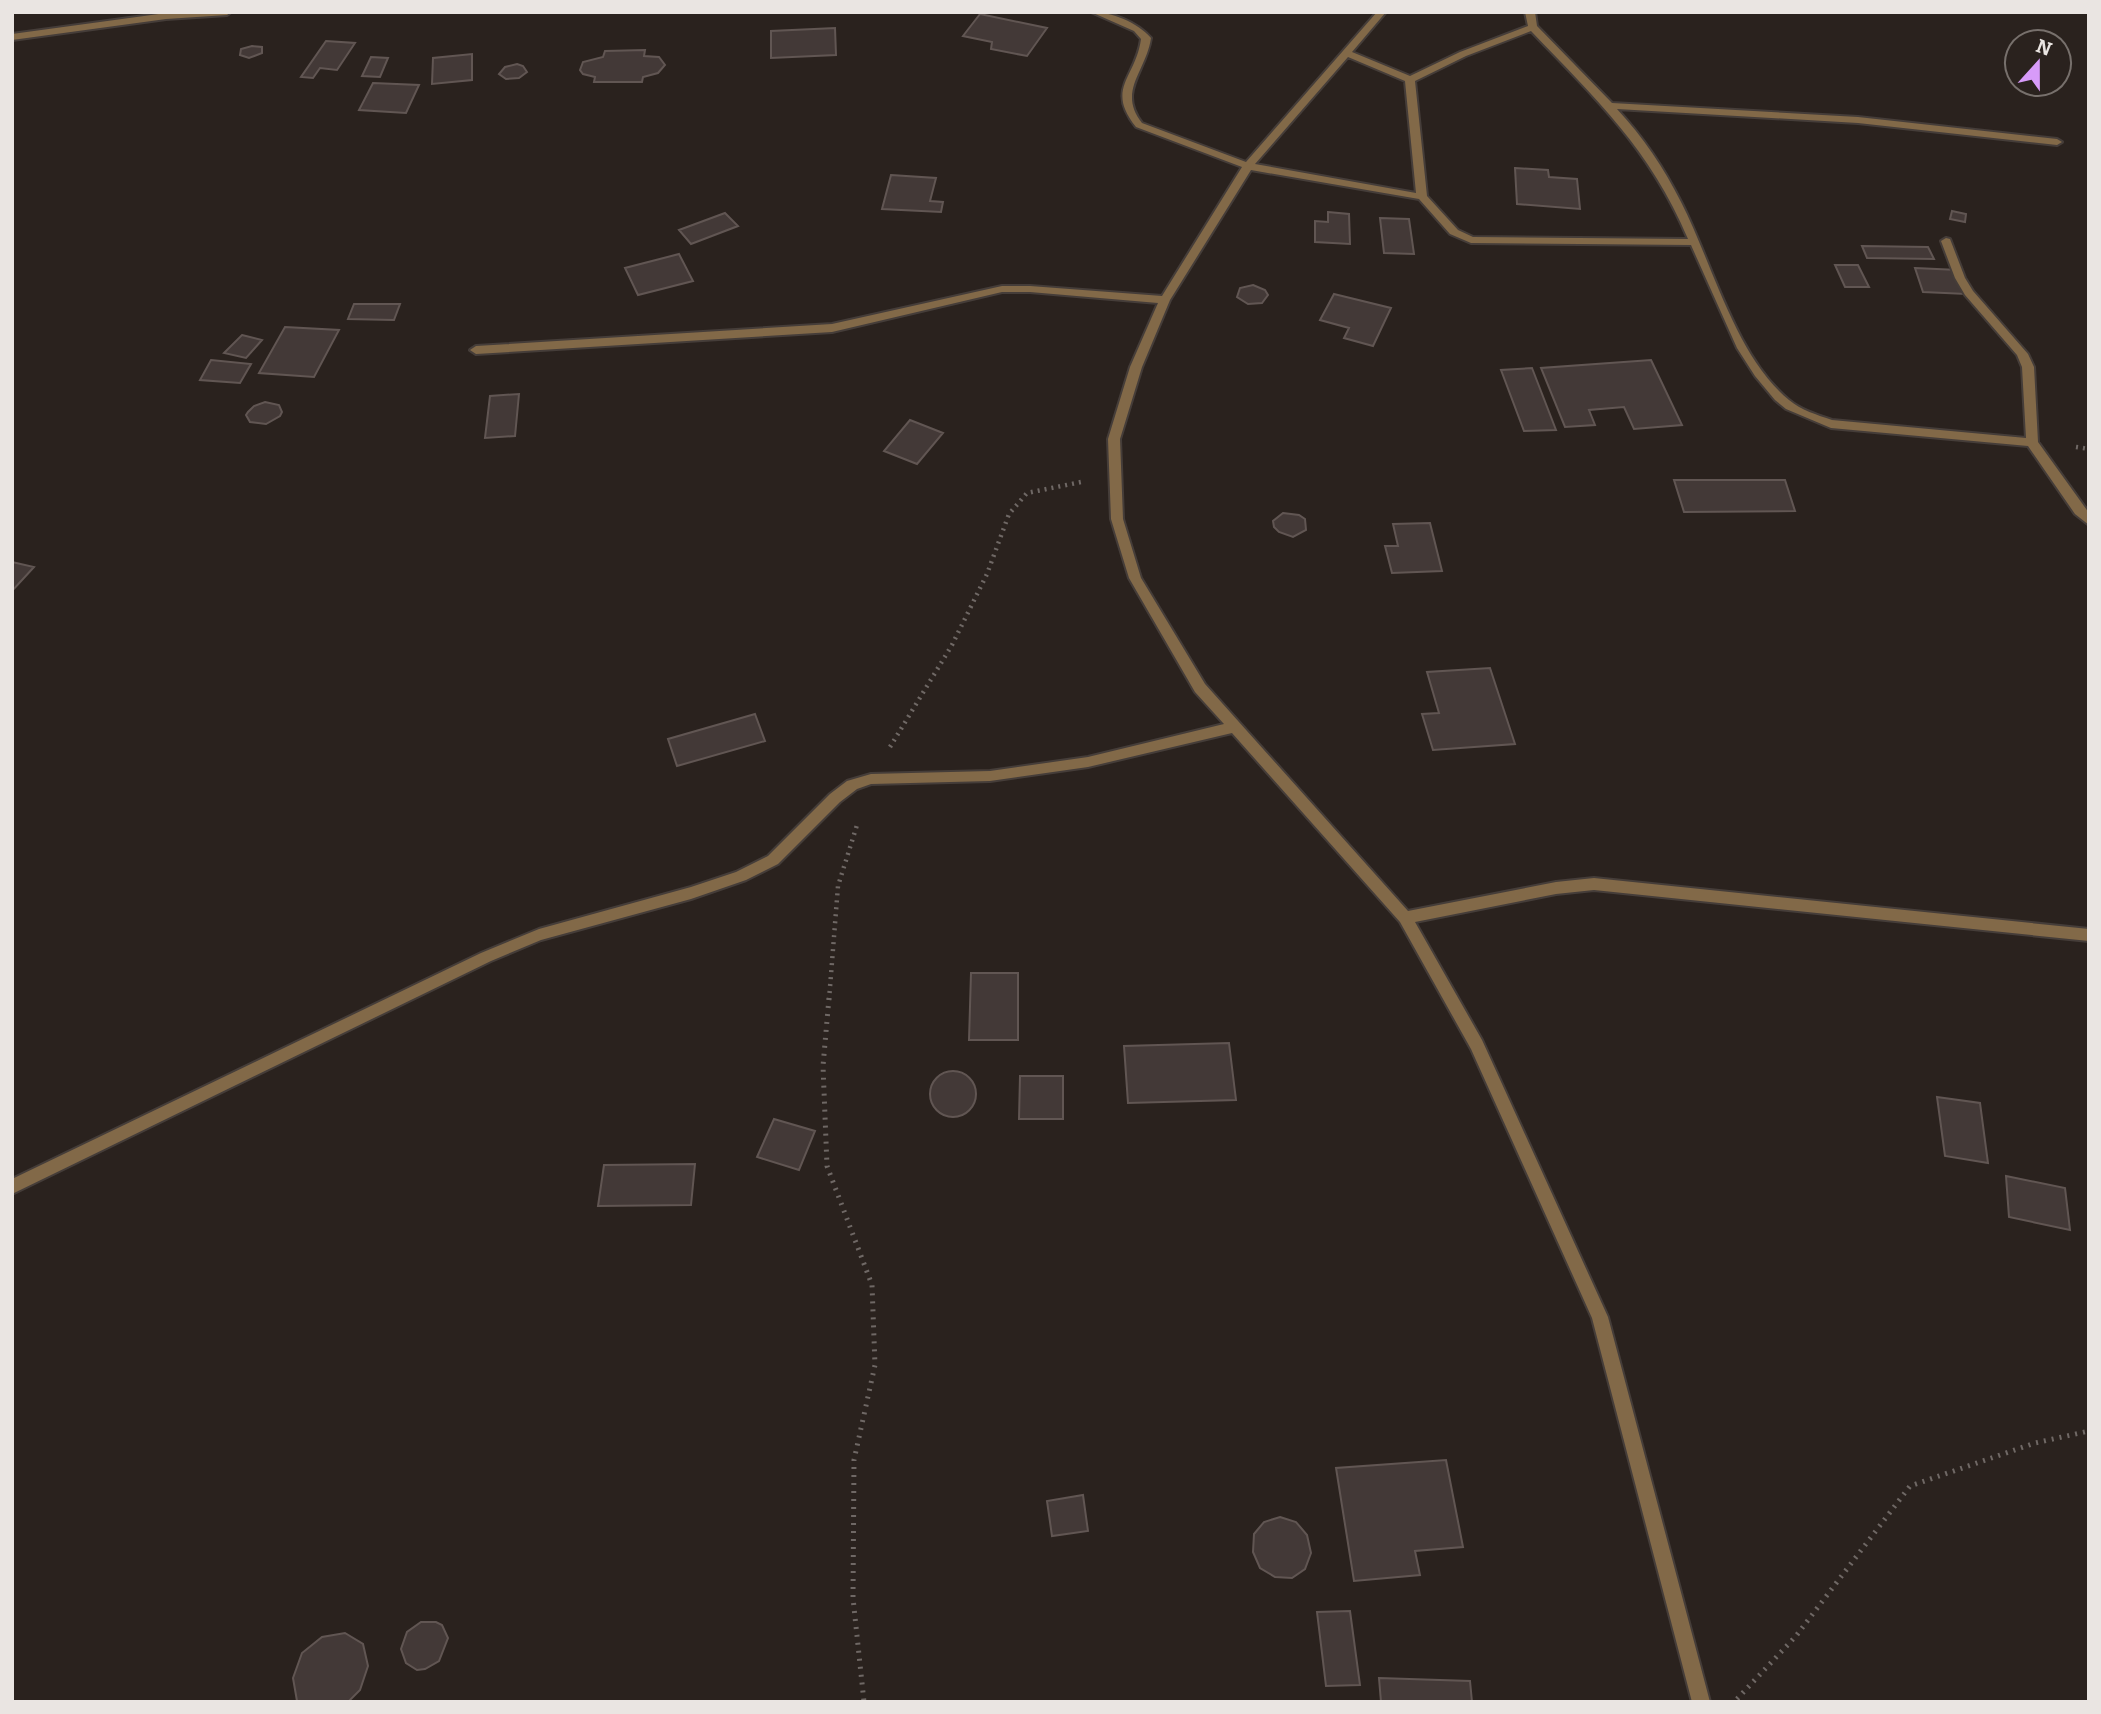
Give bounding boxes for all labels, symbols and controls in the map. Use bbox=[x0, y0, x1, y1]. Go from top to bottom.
north arrow bbox=[2003, 28, 2073, 98]
text: N bbox=[2033, 34, 2055, 61]

